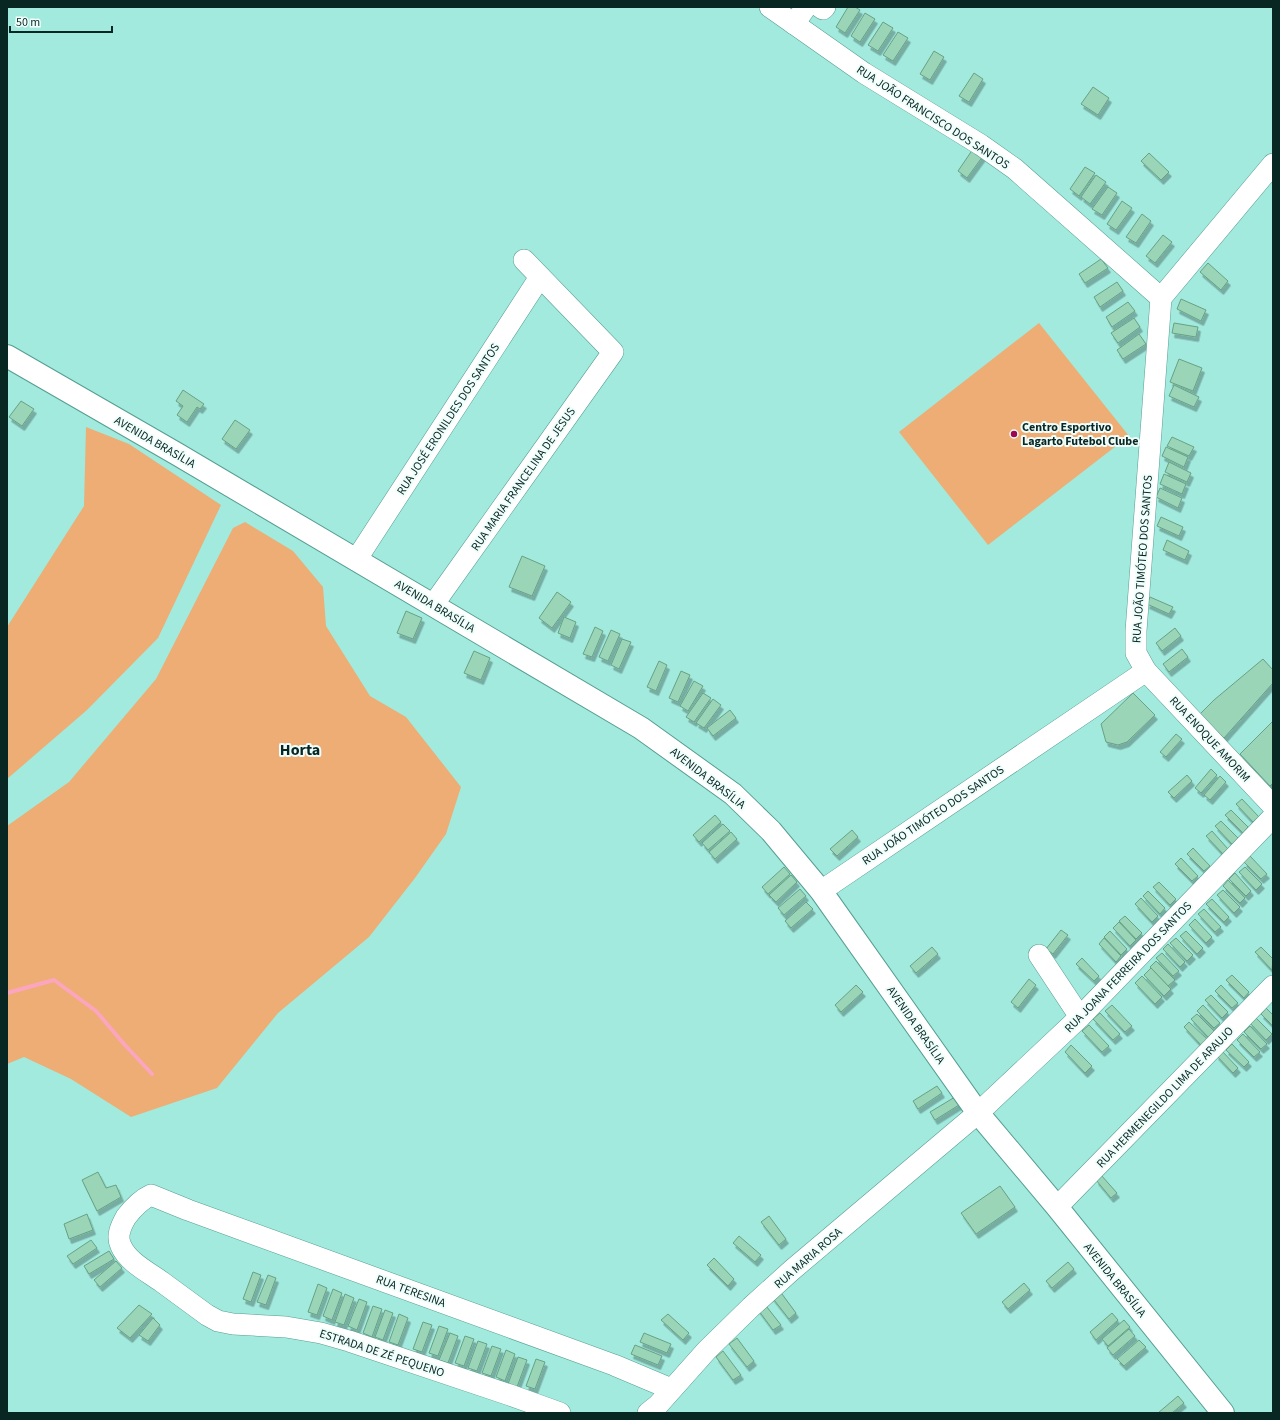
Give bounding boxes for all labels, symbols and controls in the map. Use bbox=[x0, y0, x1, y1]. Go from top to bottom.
scale bar bbox=[10, 8, 112, 34]
text: 50 m bbox=[16, 14, 40, 31]
street label: RUA JOÃO FRANCISCO DOS SANTOS bbox=[853, 61, 1013, 173]
street label: RUA JOSÉ ERONILDES DOS SANTOS bbox=[393, 340, 504, 498]
street label: RUA MARIA FRANCELINA DE JESUS bbox=[467, 404, 580, 555]
street label: AVENIDA BRASÍLIA bbox=[111, 412, 199, 473]
place label: Centro Esportivo Lagarto Futebol Clube bbox=[1022, 419, 1138, 450]
marker: Centro Esportivo Lagarto Futebol Clube bbox=[1009, 429, 1019, 439]
street label: RUA JOÃO TIMÓTEO DOS SANTOS bbox=[1128, 475, 1157, 644]
street label: AVENIDA BRASÍLIA bbox=[391, 576, 479, 637]
street label: RUA ENOQUE AMORIM bbox=[1165, 693, 1254, 786]
district label: Horta bbox=[280, 739, 320, 761]
street label: AVENIDA BRASÍLIA bbox=[666, 744, 749, 814]
street label: RUA JOÃO TIMÓTEO DOS SANTOS bbox=[859, 761, 1008, 869]
street label: RUA JOANA FERREIRA DOS SANTOS bbox=[1061, 898, 1196, 1037]
street label: AVENIDA BRASÍLIA bbox=[882, 983, 949, 1068]
street label: RUA HERMENEGILDO LIMA DE ARAUJO bbox=[1093, 1023, 1238, 1172]
street label: RUA MARIA ROSA bbox=[771, 1224, 846, 1293]
street label: AVENIDA BRASÍLIA bbox=[1079, 1239, 1150, 1322]
street label: RUA TERESINA bbox=[374, 1271, 449, 1312]
street label: ESTRADA DE ZÉ PEQUENO bbox=[317, 1325, 447, 1382]

